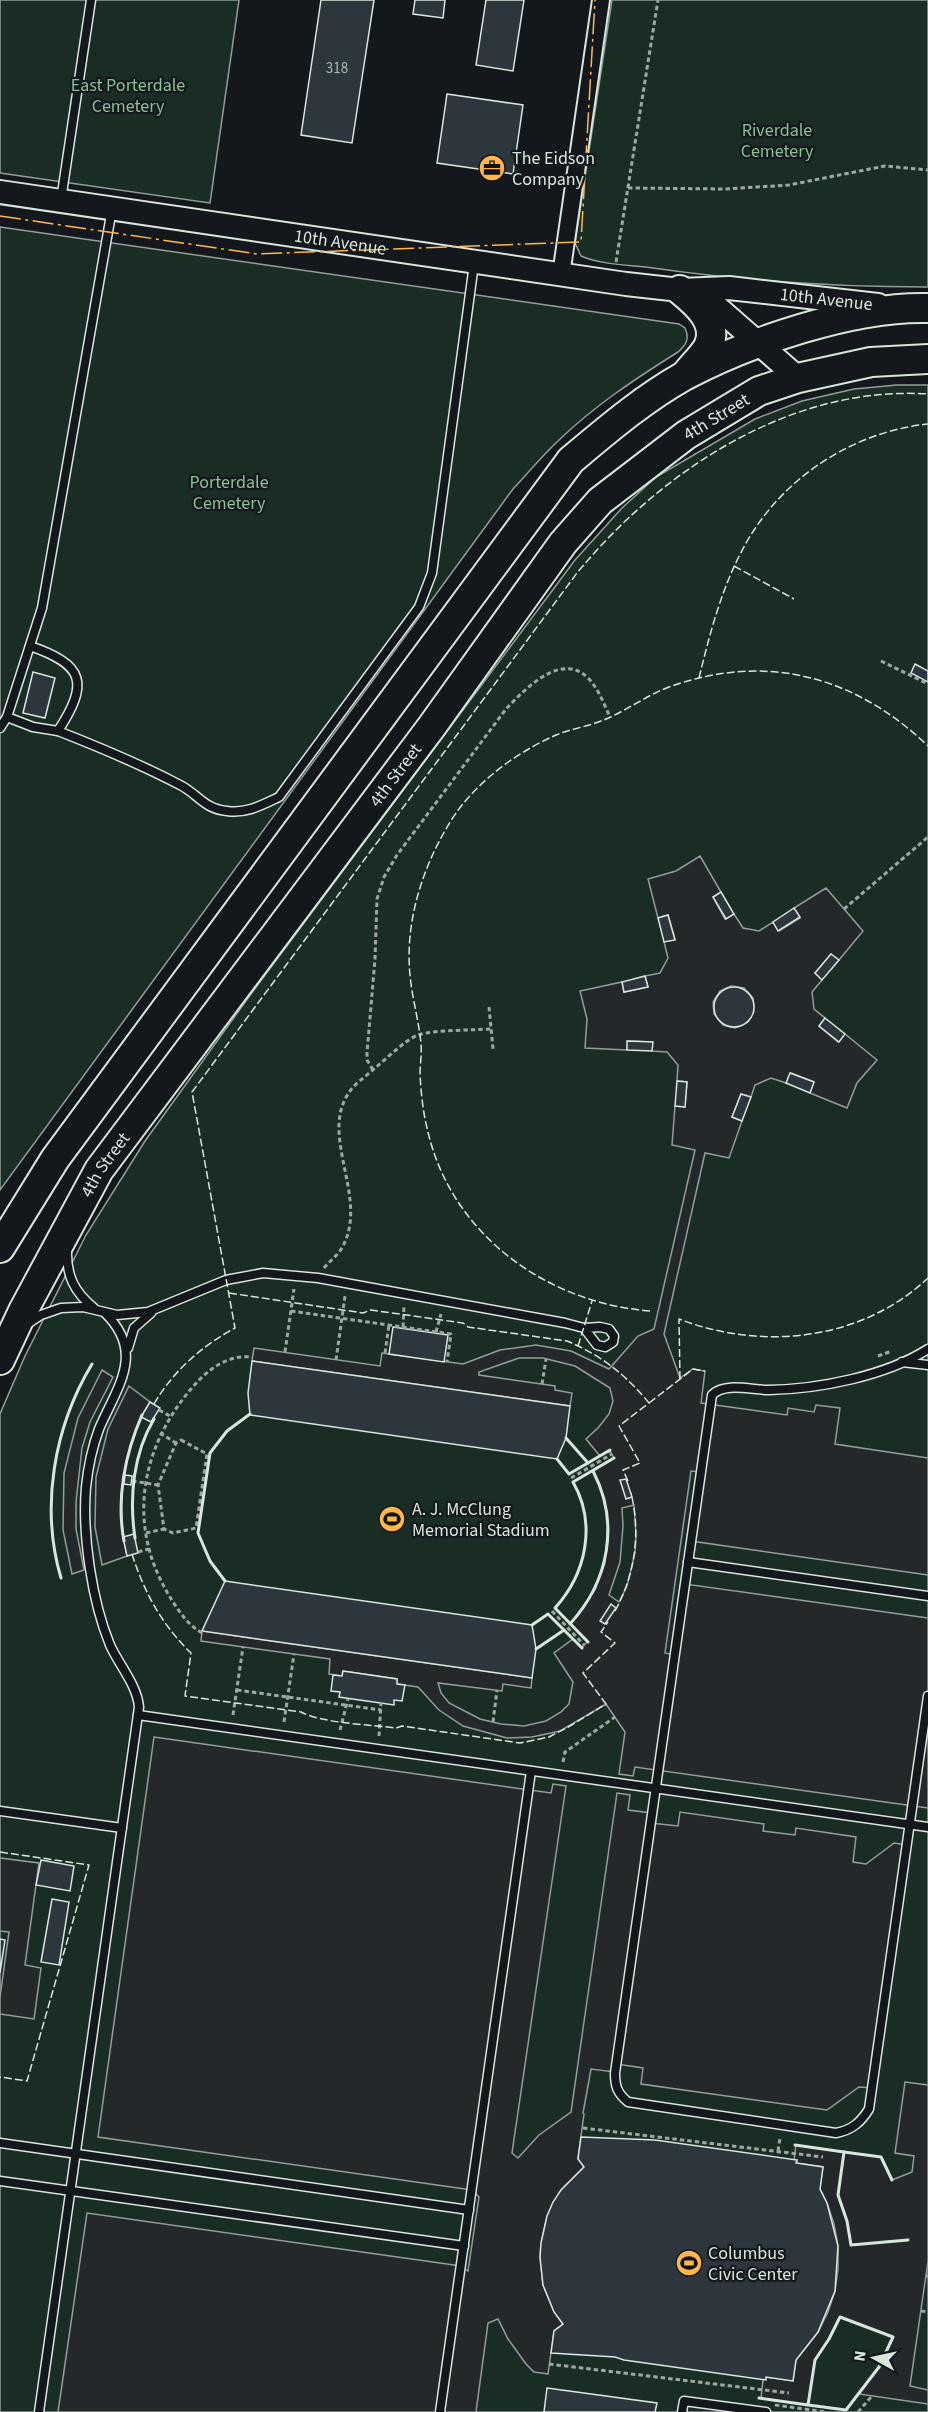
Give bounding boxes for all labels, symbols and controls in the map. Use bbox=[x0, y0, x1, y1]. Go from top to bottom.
house number: 318 bbox=[326, 58, 348, 79]
park label: East Porterdale Cemetery bbox=[71, 73, 185, 119]
park label: Riverdale Cemetery bbox=[741, 118, 814, 164]
place label: The Eidson Company bbox=[512, 146, 595, 192]
office icon: The Eidson Company bbox=[477, 153, 507, 183]
street label: 10th Avenue bbox=[292, 223, 388, 262]
street label: 10th Avenue bbox=[779, 282, 874, 317]
street label: 4th Street bbox=[678, 388, 754, 447]
park label: Porterdale Cemetery bbox=[189, 470, 269, 516]
street label: 4th Street bbox=[364, 738, 428, 812]
street label: 4th Street bbox=[75, 1127, 136, 1202]
place label: A. J. McClung Memorial Stadium bbox=[412, 1497, 550, 1543]
sports icon: A. J. McClung Memorial Stadium bbox=[377, 1504, 407, 1534]
place label: Columbus Civic Center bbox=[708, 2241, 798, 2287]
sports icon: Columbus Civic Center bbox=[674, 2248, 704, 2278]
north arrow bbox=[844, 2328, 904, 2388]
text: N bbox=[849, 2349, 872, 2363]

